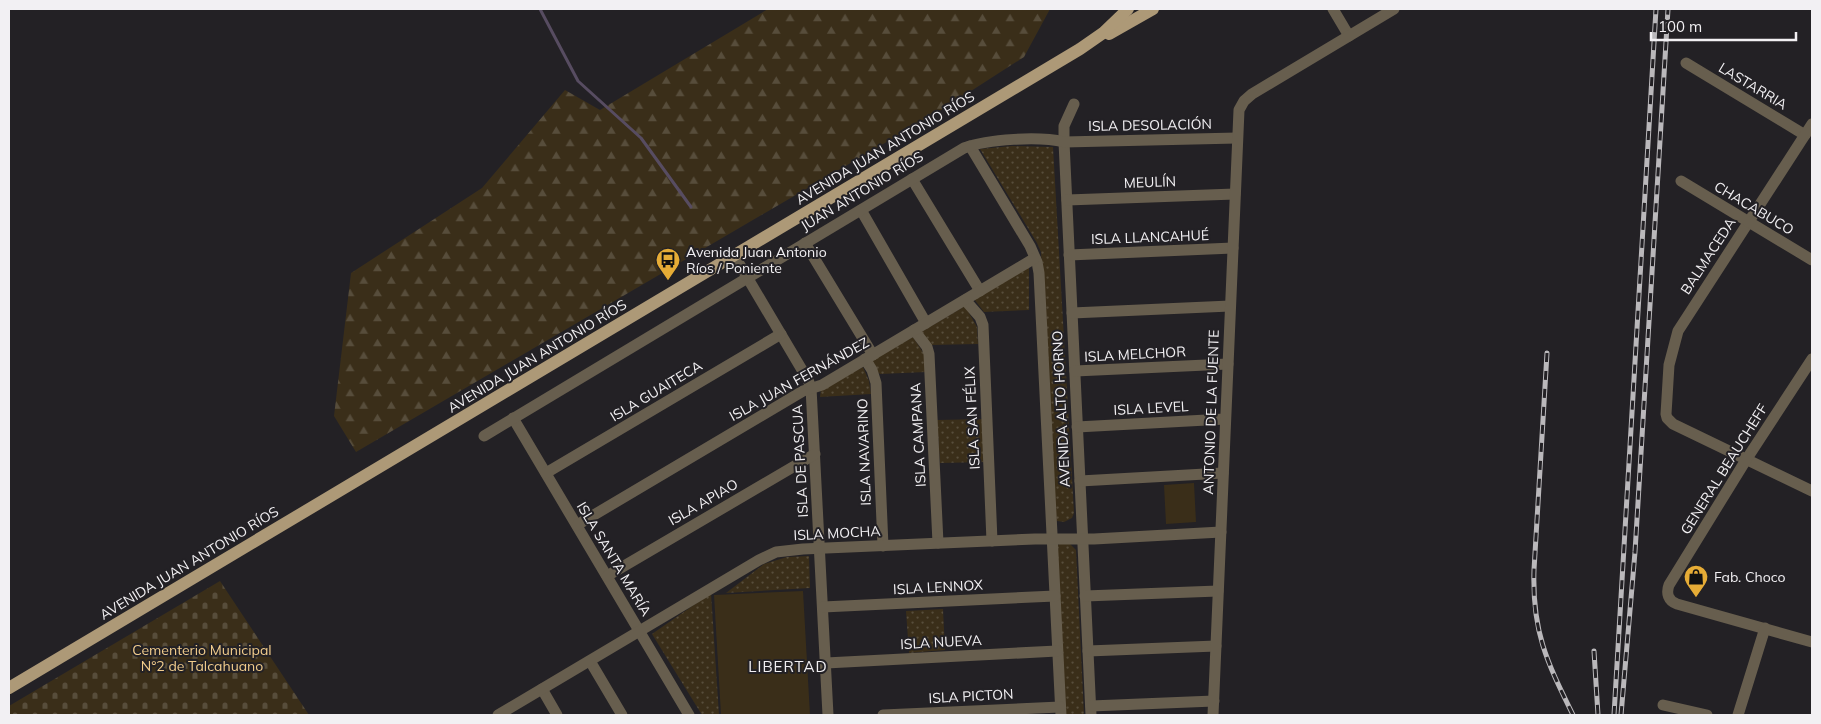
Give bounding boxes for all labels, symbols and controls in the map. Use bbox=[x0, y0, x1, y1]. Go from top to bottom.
scale bar bbox=[1651, 10, 1796, 42]
text: 100 m bbox=[1658, 17, 1702, 36]
street label: LASTARRIA bbox=[1715, 58, 1791, 114]
street label: AVENIDA JUAN ANTONIO RÍOS bbox=[792, 88, 978, 208]
street label: ISLA DESOLACIÓN bbox=[1088, 115, 1212, 135]
street label: JUAN ANTONIO RÍOS bbox=[798, 148, 926, 234]
street label: MEULÍN bbox=[1124, 172, 1176, 192]
street label: CHACABUCO bbox=[1711, 177, 1797, 239]
street label: BALMACEDA bbox=[1677, 214, 1740, 298]
street label: ISLA LLANCAHUÉ bbox=[1091, 226, 1209, 248]
place label: Avenida Juan Antonio Ríos / Poniente bbox=[686, 243, 827, 277]
bus stop icon: Avenida Juan Antonio Ríos / Poniente bbox=[655, 247, 681, 281]
street label: AVENIDA JUAN ANTONIO RÍOS bbox=[444, 295, 630, 417]
street label: ANTONIO DE LA FUENTE bbox=[1199, 329, 1223, 495]
street label: AVENIDA ALTO HORNO bbox=[1048, 330, 1074, 488]
street label: ISLA JUAN FERNÁNDEZ bbox=[726, 333, 872, 425]
street label: ISLA MELCHOR bbox=[1084, 342, 1187, 366]
street label: ISLA GUAITECA bbox=[607, 356, 706, 426]
street label: ISLA SAN FÉLIX bbox=[960, 366, 984, 470]
street label: ISLA CAMPANA bbox=[906, 382, 930, 488]
street label: ISLA LEVEL bbox=[1113, 397, 1189, 419]
street label: ISLA NAVARINO bbox=[853, 398, 875, 506]
street label: GENERAL BEAUCHEFF bbox=[1676, 400, 1772, 538]
street label: ISLA DE PASCUA bbox=[788, 403, 812, 518]
street label: ISLA APIAO bbox=[665, 475, 741, 529]
street label: ISLA SANTA MARÍA bbox=[573, 499, 656, 620]
street label: AVENIDA JUAN ANTONIO RÍOS bbox=[96, 502, 282, 624]
street label: ISLA MOCHA bbox=[793, 522, 882, 544]
shop icon: Fab. Choco bbox=[1683, 564, 1709, 598]
place label: Fab. Choco bbox=[1714, 568, 1786, 586]
street label: ISLA LENNOX bbox=[893, 576, 983, 598]
street label: ISLA NUEVA bbox=[900, 631, 983, 653]
park label: Cementerio Municipal N°2 de Talcahuano bbox=[132, 641, 272, 675]
district label: LIBERTAD bbox=[748, 657, 828, 676]
street label: ISLA PICTON bbox=[928, 685, 1014, 707]

